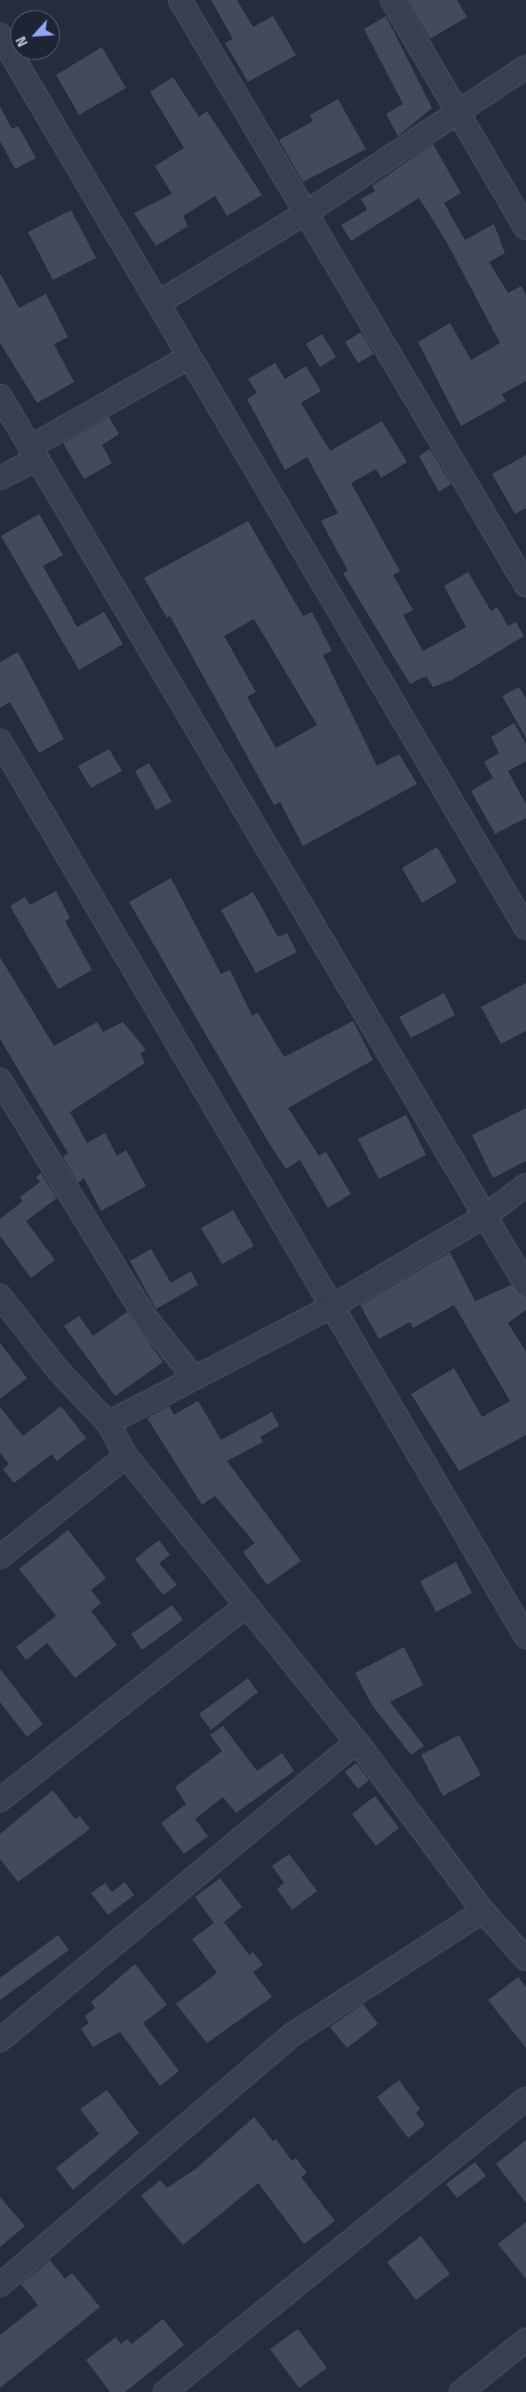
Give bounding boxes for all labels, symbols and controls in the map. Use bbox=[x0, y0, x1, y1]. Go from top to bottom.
north arrow bbox=[10, 10, 60, 60]
text: N bbox=[12, 33, 32, 49]

